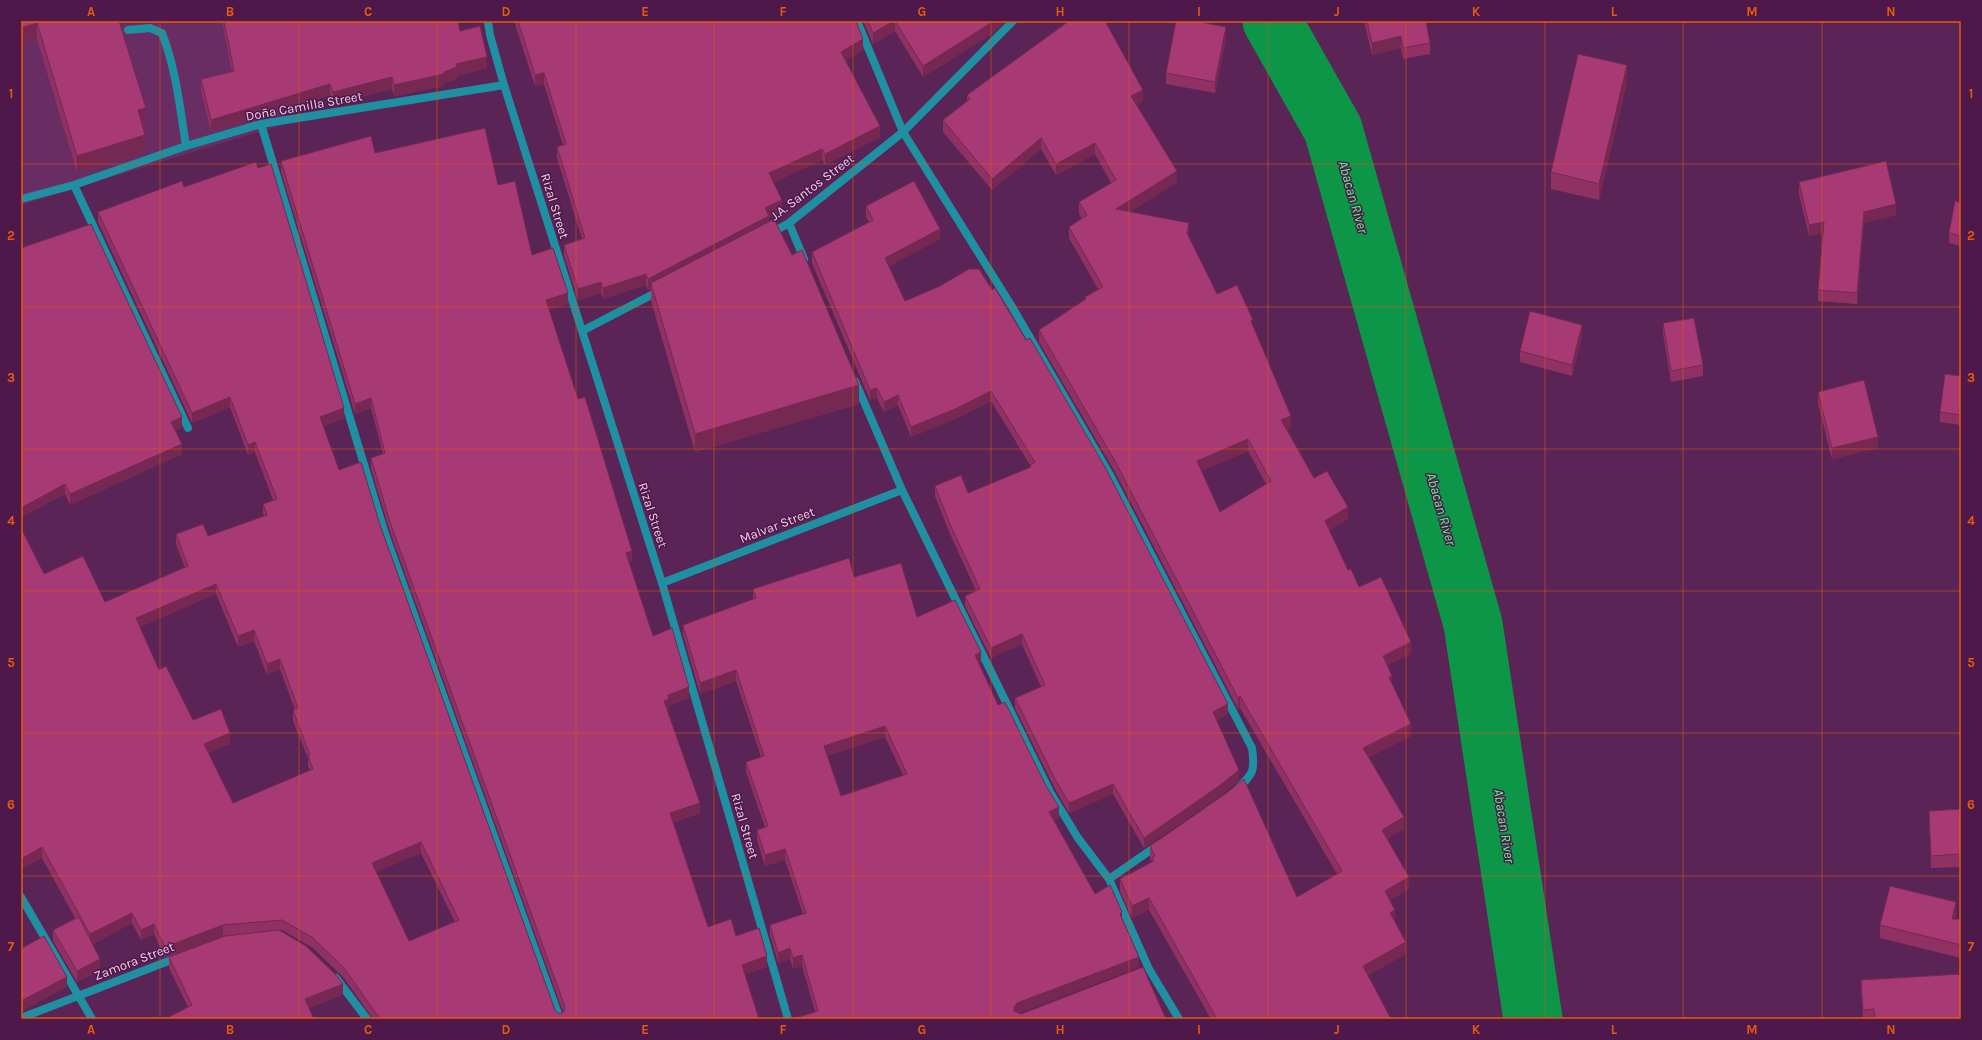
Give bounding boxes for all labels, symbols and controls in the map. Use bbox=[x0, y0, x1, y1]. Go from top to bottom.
text: A bbox=[87, 4, 95, 19]
text: B bbox=[226, 4, 234, 19]
text: C bbox=[364, 4, 372, 19]
text: D bbox=[502, 4, 511, 19]
text: E bbox=[641, 4, 649, 19]
text: F bbox=[779, 4, 787, 19]
text: G bbox=[918, 4, 926, 19]
text: H bbox=[1055, 4, 1065, 19]
text: I bbox=[1197, 4, 1201, 19]
text: J bbox=[1334, 4, 1340, 19]
text: K bbox=[1472, 4, 1481, 19]
text: L bbox=[1611, 4, 1618, 19]
text: M bbox=[1746, 4, 1758, 19]
text: N bbox=[1886, 4, 1896, 19]
text: 1 bbox=[9, 86, 13, 101]
text: 1 bbox=[1969, 86, 1973, 101]
street label: Doña Camilla Street bbox=[245, 88, 364, 124]
street label: J.A. Santos Street bbox=[767, 151, 857, 223]
water label: Abacan River bbox=[1335, 159, 1372, 236]
street label: Rizal Street bbox=[538, 171, 572, 241]
text: 2 bbox=[7, 228, 15, 243]
text: 2 bbox=[1967, 228, 1975, 243]
text: 3 bbox=[7, 370, 15, 385]
text: 3 bbox=[1967, 370, 1975, 385]
water label: Abacan River bbox=[1423, 471, 1460, 548]
street label: Rizal Street bbox=[635, 481, 671, 550]
street label: Malvar Street bbox=[737, 504, 817, 546]
text: 4 bbox=[7, 513, 15, 528]
text: 4 bbox=[1967, 513, 1975, 528]
text: 5 bbox=[7, 655, 15, 670]
text: 5 bbox=[1967, 655, 1975, 670]
water label: Abacan River bbox=[1490, 788, 1518, 866]
street label: Rizal Street bbox=[728, 791, 762, 861]
text: 6 bbox=[7, 797, 15, 812]
text: 6 bbox=[1967, 797, 1975, 812]
text: 7 bbox=[8, 939, 15, 954]
street label: Zamora Street bbox=[92, 939, 176, 983]
text: 7 bbox=[1968, 939, 1975, 954]
text: A bbox=[87, 1022, 95, 1037]
text: B bbox=[226, 1022, 234, 1037]
text: C bbox=[364, 1022, 372, 1037]
text: D bbox=[502, 1022, 511, 1037]
text: E bbox=[641, 1022, 649, 1037]
text: F bbox=[779, 1022, 787, 1037]
text: G bbox=[918, 1022, 926, 1037]
text: H bbox=[1055, 1022, 1065, 1037]
text: I bbox=[1197, 1022, 1201, 1037]
text: J bbox=[1334, 1022, 1340, 1037]
text: K bbox=[1472, 1022, 1481, 1037]
text: L bbox=[1611, 1022, 1618, 1037]
text: M bbox=[1746, 1022, 1758, 1037]
text: N bbox=[1886, 1022, 1896, 1037]

